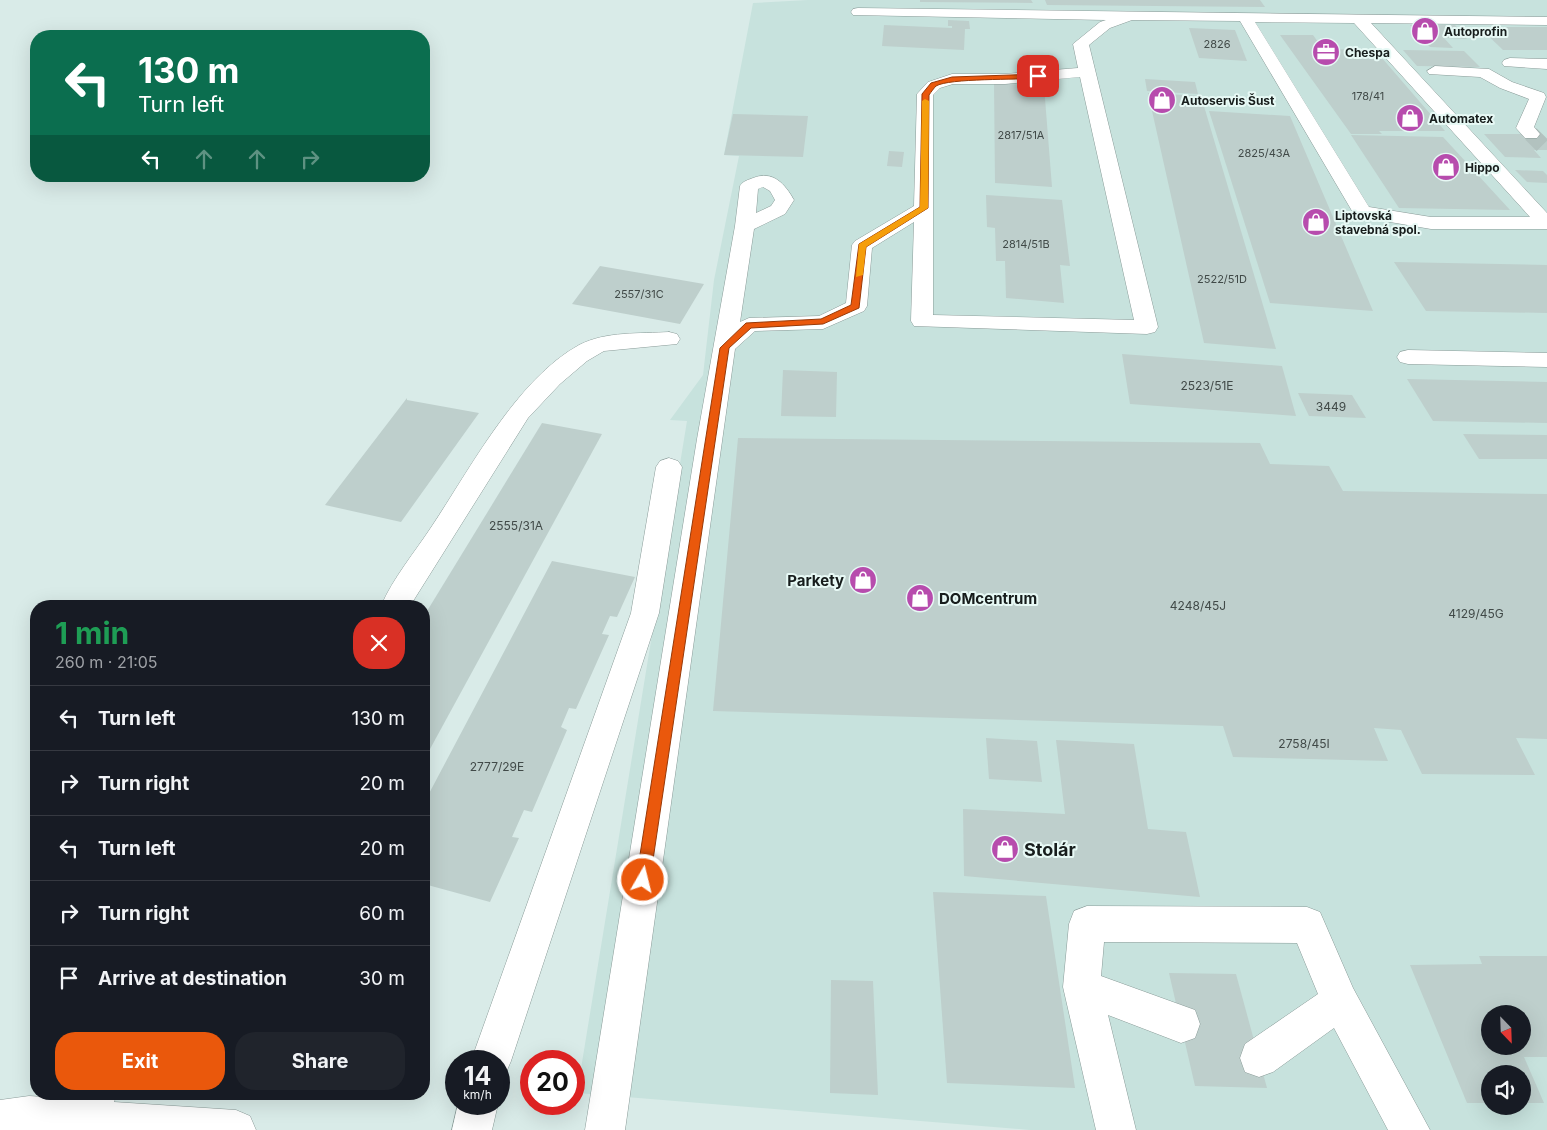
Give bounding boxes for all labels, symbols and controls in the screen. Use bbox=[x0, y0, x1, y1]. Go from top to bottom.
shop icon: Autoprofin bbox=[1410, 16, 1440, 46]
place label: Autoprofin bbox=[1444, 24, 1507, 39]
house number: 2826 bbox=[1203, 37, 1231, 51]
office icon: Chespa bbox=[1311, 37, 1341, 67]
place label: Chespa bbox=[1345, 45, 1390, 60]
text: 130 m bbox=[138, 49, 240, 91]
icon: left bbox=[55, 50, 120, 115]
pin bbox=[1017, 55, 1059, 97]
icon: arrive bbox=[1024, 62, 1052, 90]
shop icon: Autoservis Šust bbox=[1147, 85, 1177, 115]
house number: 178/41 bbox=[1352, 89, 1384, 103]
text: Turn left bbox=[138, 91, 224, 117]
place label: Autoservis Šust bbox=[1181, 93, 1275, 108]
shop icon: Automatex bbox=[1395, 103, 1425, 133]
place label: Automatex bbox=[1429, 111, 1493, 126]
house number: 2817/51A bbox=[998, 128, 1045, 142]
icon: left bbox=[137, 145, 165, 173]
icon: ahead bbox=[190, 145, 218, 173]
icon: ahead bbox=[243, 145, 271, 173]
icon: right bbox=[296, 145, 324, 173]
house number: 2825/43A bbox=[1238, 146, 1291, 160]
shop icon: Hippo bbox=[1431, 152, 1461, 182]
place label: Hippo bbox=[1465, 160, 1500, 175]
shop icon: Liptovská stavebná spol. bbox=[1301, 207, 1331, 237]
place label: Liptovská stavebná spol. bbox=[1335, 208, 1421, 237]
house number: 2814/51B bbox=[1002, 237, 1050, 251]
house number: 2522/51D bbox=[1197, 272, 1247, 286]
house number: 2557/31C bbox=[614, 287, 664, 301]
house number: 2523/51E bbox=[1180, 378, 1234, 393]
house number: 3449 bbox=[1316, 399, 1346, 414]
house number: 2555/31A bbox=[489, 518, 543, 533]
shop icon: Parkety bbox=[848, 565, 878, 595]
place label: Parkety bbox=[787, 571, 844, 590]
shop icon: DOMcentrum bbox=[905, 583, 935, 613]
place label: DOMcentrum bbox=[939, 589, 1037, 608]
house number: 4248/45J bbox=[1170, 598, 1226, 613]
house number: 4129/45G bbox=[1448, 606, 1504, 621]
text: 1 min bbox=[55, 615, 129, 651]
button: close bbox=[353, 617, 405, 669]
text: 260 m · 21:05 bbox=[55, 652, 158, 672]
icon: left bbox=[55, 704, 83, 732]
text: Turn left bbox=[98, 707, 176, 730]
text: 130 m bbox=[352, 707, 405, 730]
house number: 2758/45I bbox=[1278, 736, 1330, 751]
house number: 2777/29E bbox=[470, 759, 524, 774]
icon: right bbox=[55, 769, 83, 797]
text: Turn right bbox=[98, 772, 189, 795]
text: 20 m bbox=[359, 772, 405, 795]
icon: left bbox=[55, 834, 83, 862]
shop icon: Stolár bbox=[990, 834, 1020, 864]
text: Turn left bbox=[98, 837, 176, 860]
text: 20 m bbox=[359, 837, 405, 860]
place label: Stolár bbox=[1024, 839, 1076, 860]
position arrow bbox=[616, 853, 668, 905]
icon: right bbox=[55, 899, 83, 927]
text: Turn right bbox=[98, 902, 189, 925]
text: 60 m bbox=[359, 902, 405, 925]
icon: arrive bbox=[55, 964, 83, 992]
text: Arrive at destination bbox=[98, 967, 287, 990]
text: 30 m bbox=[359, 967, 405, 990]
north arrow bbox=[1481, 1005, 1531, 1055]
map controls bbox=[1481, 1005, 1531, 1115]
button: Exit bbox=[55, 1032, 225, 1090]
button: Share bbox=[235, 1032, 405, 1090]
speed limit sign: 20 bbox=[520, 1050, 585, 1115]
text: 14 bbox=[464, 1061, 491, 1091]
button: sound bbox=[1481, 1065, 1531, 1115]
text: km/h bbox=[463, 1087, 492, 1102]

